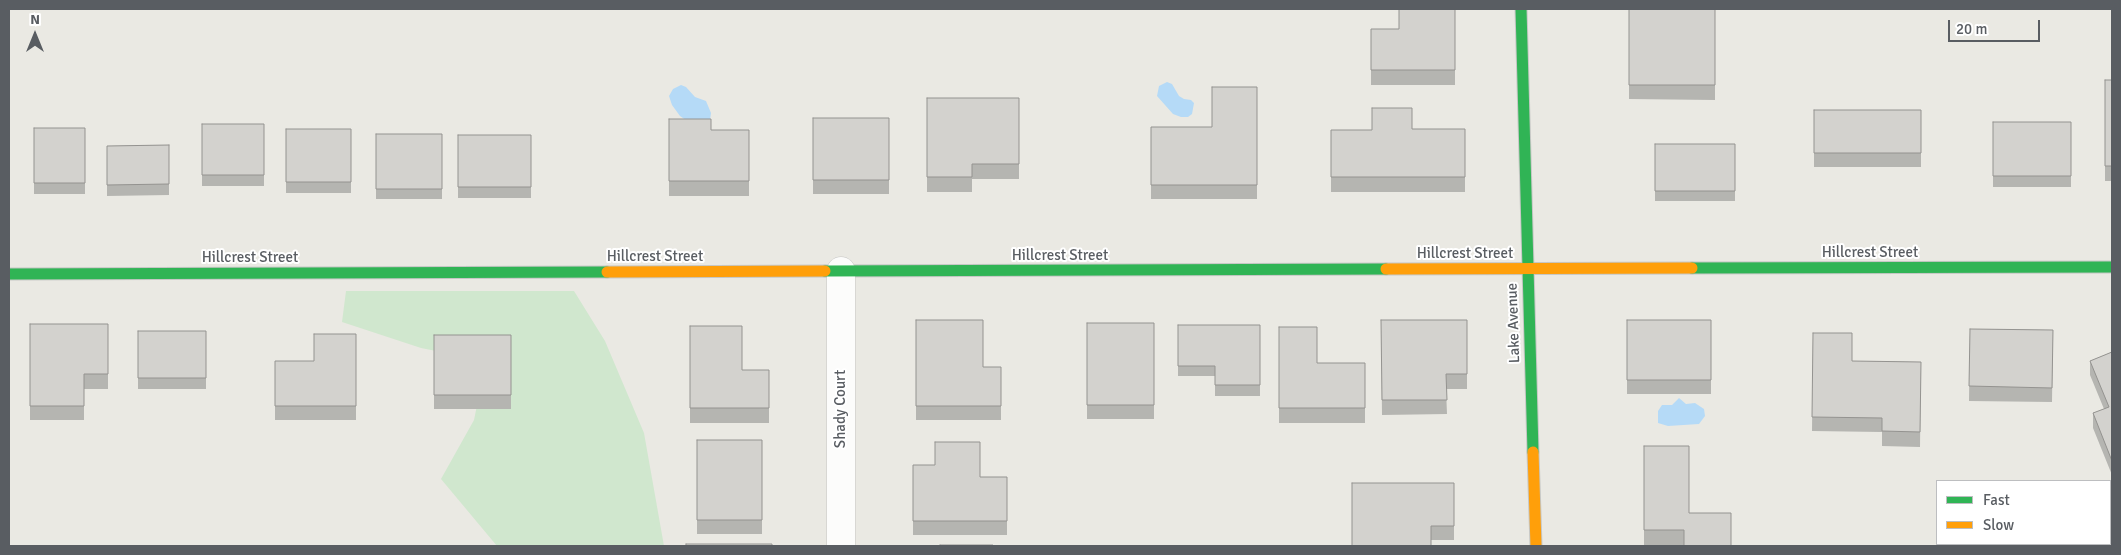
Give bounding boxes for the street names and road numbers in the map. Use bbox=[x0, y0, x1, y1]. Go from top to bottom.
street label: Hillcrest Street bbox=[1822, 244, 1918, 262]
street label: Hillcrest Street bbox=[1417, 245, 1513, 263]
street label: Hillcrest Street bbox=[1012, 247, 1108, 265]
street label: Hillcrest Street bbox=[607, 248, 703, 266]
street label: Hillcrest Street bbox=[202, 249, 298, 267]
street label: Lake Avenue bbox=[1504, 283, 1524, 363]
street label: Shady Court bbox=[832, 370, 850, 448]

